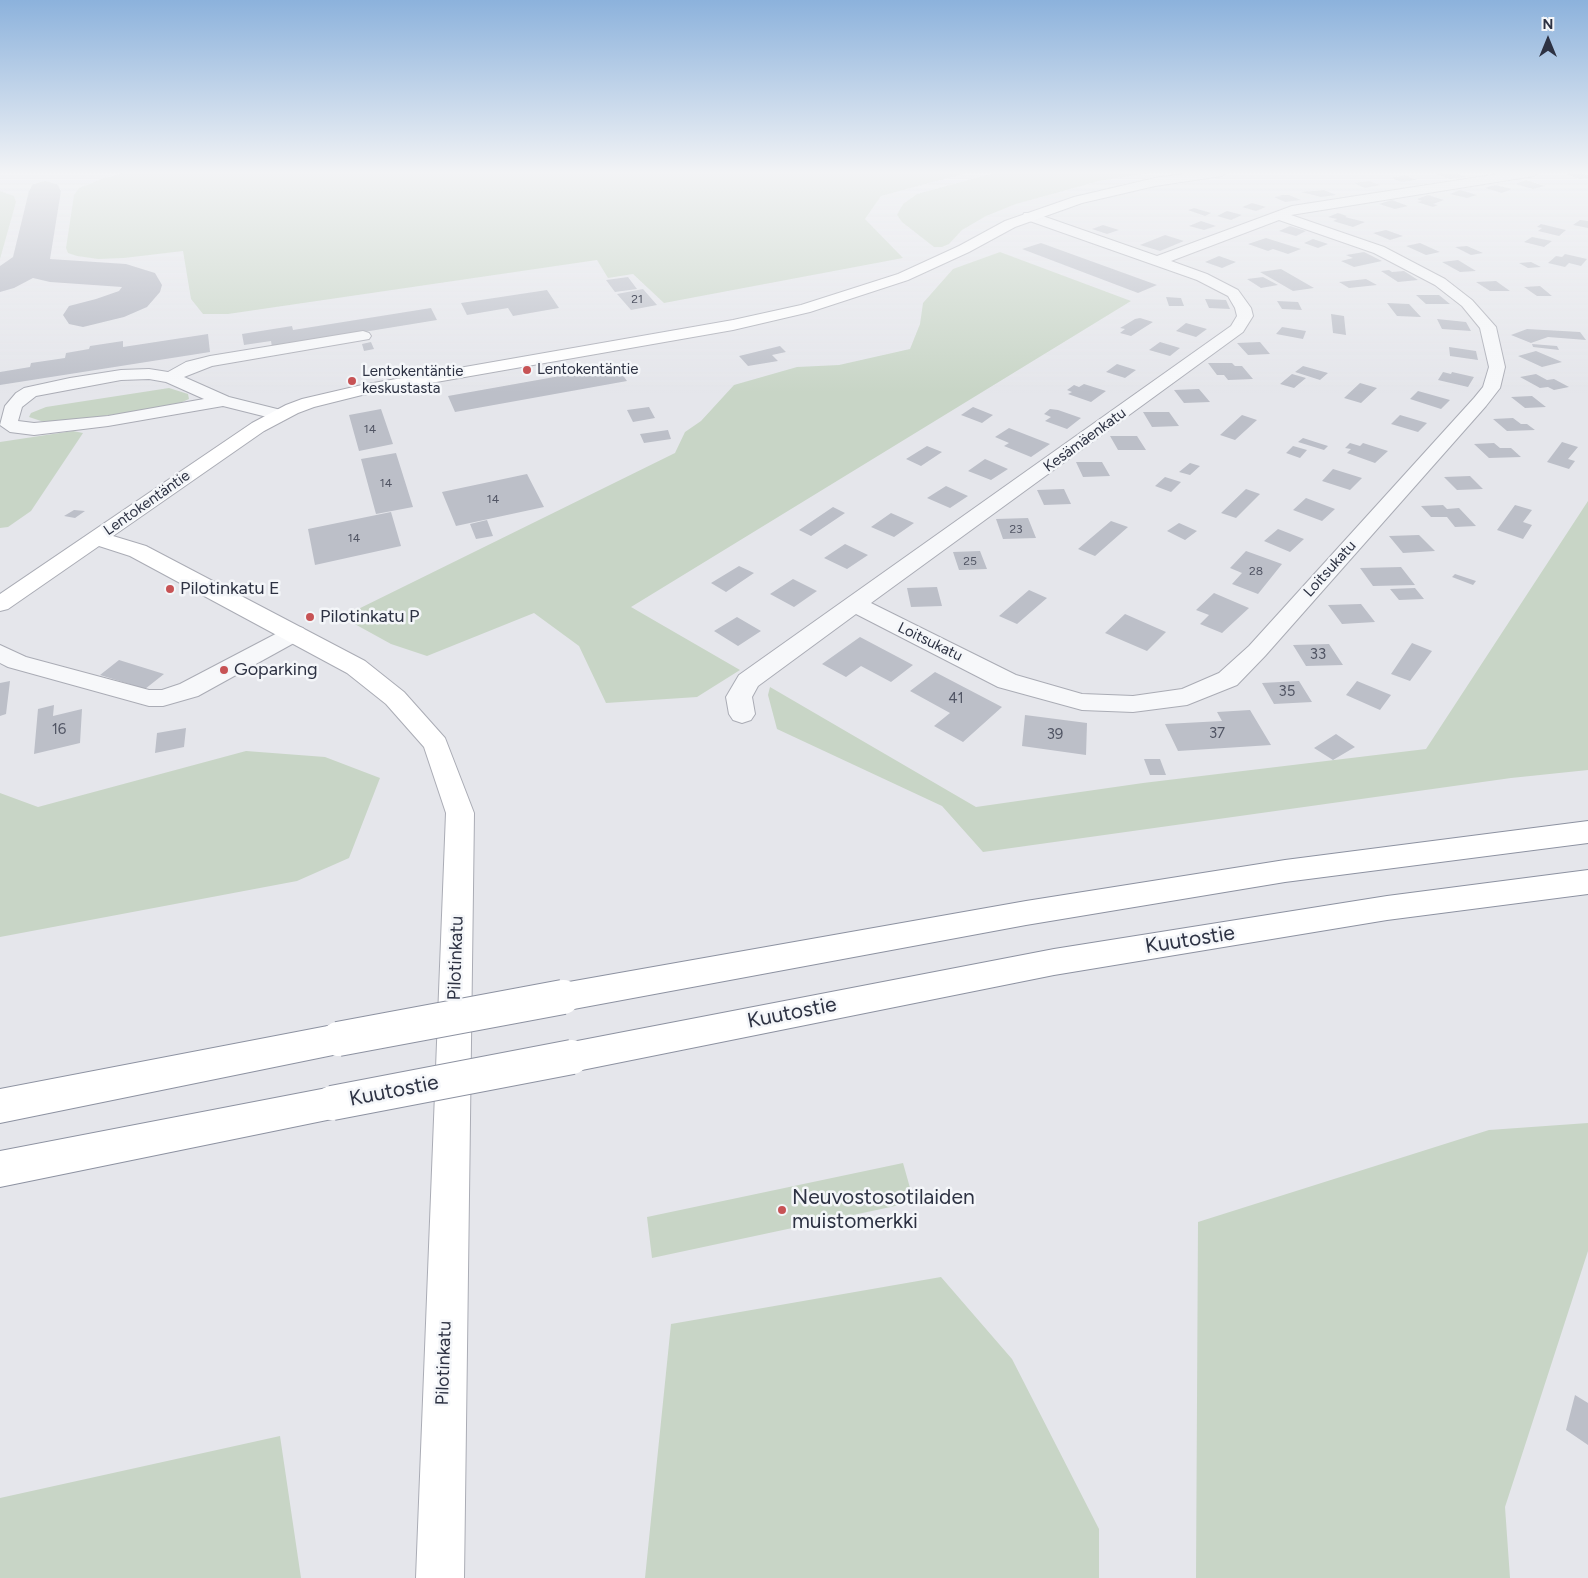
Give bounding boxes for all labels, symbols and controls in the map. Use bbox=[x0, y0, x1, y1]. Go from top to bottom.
north arrow bbox=[1523, 15, 1573, 65]
text: N bbox=[1543, 16, 1553, 33]
house number: 21 bbox=[631, 292, 643, 306]
place label: Lentokentäntie bbox=[537, 361, 638, 379]
place label: Lentokentäntie keskustasta bbox=[362, 363, 463, 398]
marker: Lentokentäntie bbox=[521, 364, 533, 376]
marker: Lentokentäntie keskustasta bbox=[346, 375, 358, 387]
street label: Kesämäenkatu bbox=[1040, 404, 1130, 476]
house number: 14 bbox=[364, 422, 376, 436]
street label: Lentokentäntie bbox=[100, 467, 194, 539]
house number: 14 bbox=[380, 476, 392, 490]
house number: 14 bbox=[487, 492, 499, 506]
house number: 23 bbox=[1009, 522, 1023, 536]
house number: 14 bbox=[348, 531, 360, 545]
street label: Loitsukatu bbox=[1300, 537, 1360, 601]
house number: 25 bbox=[963, 554, 977, 568]
house number: 28 bbox=[1249, 564, 1263, 578]
place label: Pilotinkatu E bbox=[180, 578, 280, 600]
marker: Pilotinkatu E bbox=[164, 583, 176, 595]
place label: Pilotinkatu P bbox=[320, 606, 419, 628]
marker: Pilotinkatu P bbox=[304, 611, 316, 623]
street label: Loitsukatu bbox=[895, 619, 965, 665]
house number: 33 bbox=[1310, 646, 1326, 664]
place label: Goparking bbox=[234, 659, 318, 681]
marker: Goparking bbox=[218, 664, 230, 676]
house number: 35 bbox=[1279, 683, 1295, 701]
house number: 41 bbox=[948, 690, 964, 708]
house number: 16 bbox=[52, 721, 66, 739]
house number: 37 bbox=[1209, 725, 1225, 743]
house number: 39 bbox=[1047, 726, 1063, 744]
street label: Pilotinkatu bbox=[444, 915, 468, 1001]
street label: Kuutostie bbox=[1143, 920, 1237, 960]
street label: Kuutostie bbox=[745, 992, 839, 1034]
street label: Kuutostie bbox=[347, 1070, 441, 1112]
place label: Neuvostosotilaiden muistomerkki bbox=[792, 1185, 975, 1235]
marker: Neuvostosotilaiden muistomerkki bbox=[776, 1204, 788, 1216]
street label: Pilotinkatu bbox=[432, 1320, 456, 1406]

